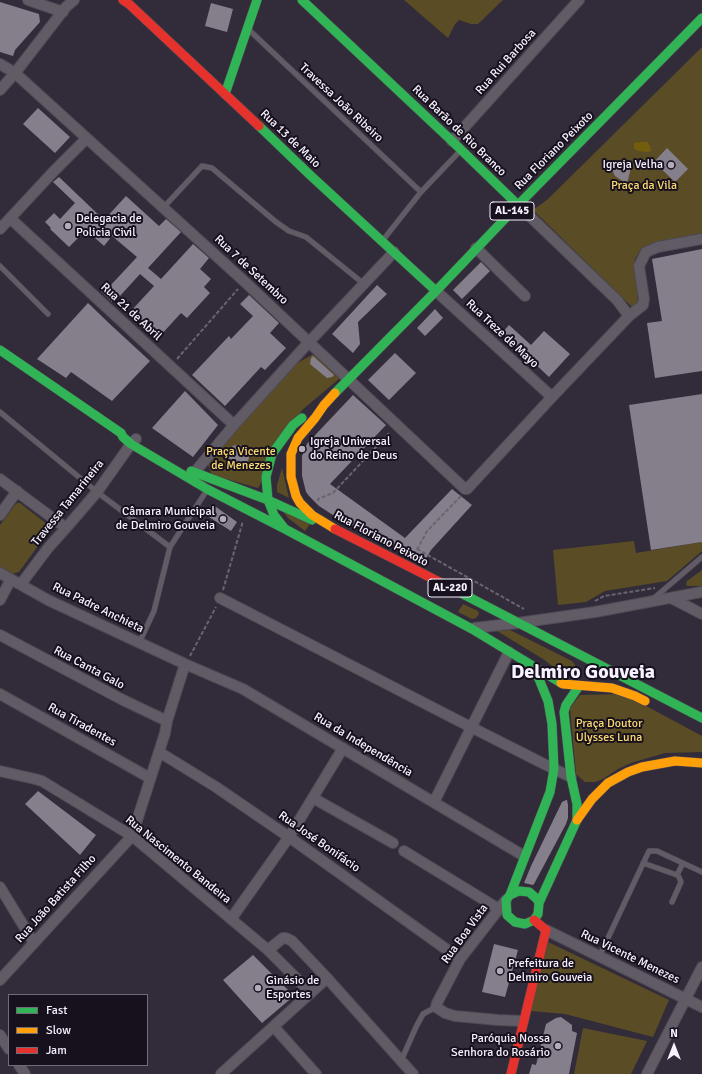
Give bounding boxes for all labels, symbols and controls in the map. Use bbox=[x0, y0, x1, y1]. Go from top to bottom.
street label: Rua Rui Barbosa bbox=[473, 26, 539, 98]
street label: Travessa João Ribeiro bbox=[296, 61, 386, 145]
street label: Rua Barão de Rio Branco bbox=[409, 82, 509, 180]
street label: Rua 13 de Maio bbox=[257, 107, 323, 171]
street label: Rua Floriano Peixoto bbox=[512, 109, 596, 193]
place label: Igreja Velha bbox=[602, 158, 663, 172]
marker: Igreja Velha bbox=[666, 160, 676, 170]
park label: Praça da Vila bbox=[611, 179, 677, 193]
road number: AL-145 bbox=[490, 202, 534, 220]
place label: Delegacia de Policia Civil bbox=[76, 212, 142, 240]
marker: Delegacia de Policia Civil bbox=[63, 221, 73, 231]
street label: Rua 7 de Setembro bbox=[211, 232, 291, 308]
street label: Rua 21 de Abril bbox=[98, 280, 164, 344]
street label: Rua Treze de Mayo bbox=[463, 297, 541, 371]
place label: Igreja Universal do Reino de Deus bbox=[310, 435, 398, 463]
marker: Igreja Universal do Reino de Deus bbox=[297, 444, 307, 454]
park label: Praça Vicente de Menezes bbox=[206, 445, 276, 473]
street label: Travessa Tamarineira bbox=[29, 457, 107, 549]
place label: Câmara Municipal de Delmiro Gouveia bbox=[116, 505, 215, 533]
street label: Rua Floriano Peixoto bbox=[331, 508, 431, 570]
marker: Câmara Municipal de Delmiro Gouveia bbox=[218, 514, 228, 524]
road number: AL-220 bbox=[428, 579, 472, 597]
street label: Rua Padre Anchieta bbox=[50, 580, 146, 636]
street label: Rua Canta Galo bbox=[51, 643, 127, 693]
district label: Delmiro Gouveia bbox=[511, 661, 655, 685]
street label: Rua Tiradentes bbox=[45, 700, 119, 750]
street label: Rua da Independência bbox=[311, 710, 415, 780]
park label: Praça Doutor Ulysses Luna bbox=[576, 717, 642, 745]
street label: Rua José Bonifácio bbox=[275, 808, 363, 876]
street label: Rua Nascimento Bandeira bbox=[122, 813, 234, 907]
street label: Rua João Batista Filho bbox=[13, 852, 99, 946]
street label: Rua Boa Vista bbox=[439, 901, 491, 967]
street label: Rua Vicente Menezes bbox=[578, 927, 682, 987]
place label: Prefeitura de Delmiro Gouveia bbox=[508, 957, 592, 985]
marker: Prefeitura de Delmiro Gouveia bbox=[495, 966, 505, 976]
place label: Ginásio de Esportes bbox=[266, 974, 319, 1002]
marker: Ginásio de Esportes bbox=[253, 983, 263, 993]
legend bbox=[8, 994, 148, 1066]
text: Fast bbox=[46, 1003, 67, 1018]
text: Slow bbox=[46, 1023, 71, 1038]
north arrow bbox=[654, 1026, 694, 1066]
text: N bbox=[670, 1027, 678, 1040]
place label: Paróquia Nossa Senhora do Rosário bbox=[451, 1032, 550, 1060]
marker: Paróquia Nossa Senhora do Rosário bbox=[553, 1041, 563, 1051]
text: Jam bbox=[46, 1043, 67, 1058]

